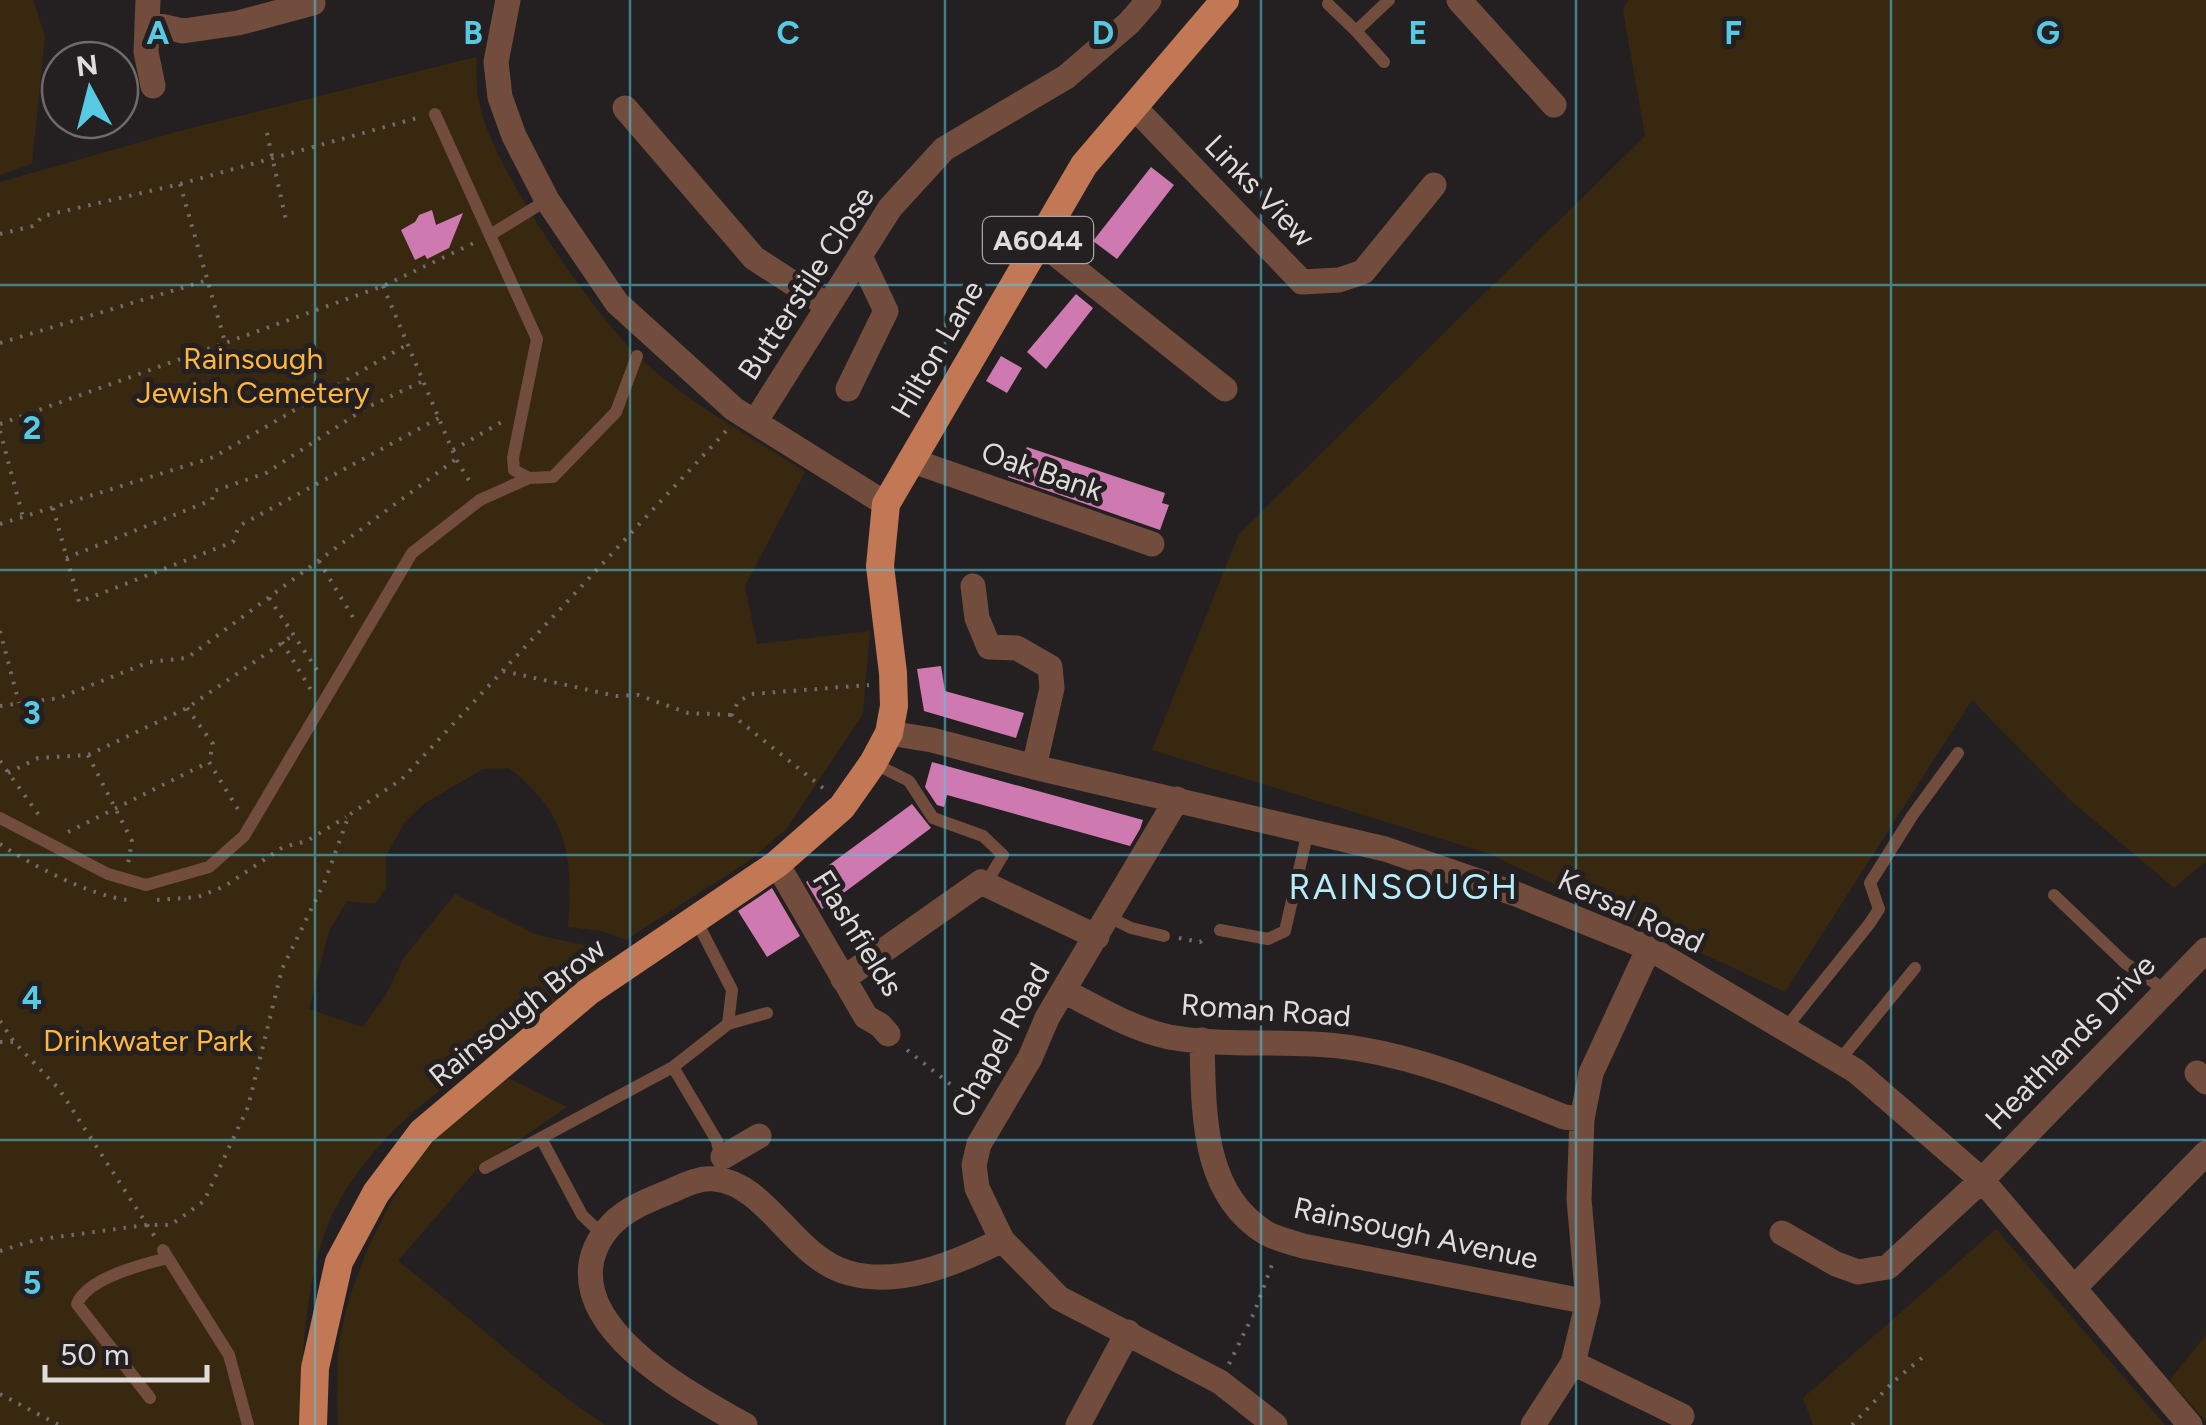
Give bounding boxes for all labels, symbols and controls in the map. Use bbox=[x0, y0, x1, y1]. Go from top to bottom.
text: A bbox=[147, 14, 170, 52]
text: B bbox=[463, 14, 483, 52]
text: C bbox=[776, 14, 800, 52]
text: D bbox=[1092, 14, 1114, 52]
text: E bbox=[1409, 14, 1427, 52]
text: F bbox=[1724, 14, 1742, 52]
text: G bbox=[2036, 14, 2060, 52]
north arrow bbox=[40, 40, 140, 140]
text: N bbox=[74, 47, 100, 83]
street label: Links View bbox=[1197, 127, 1323, 255]
street label: Butterstile Close bbox=[730, 179, 882, 387]
road number: A6044 bbox=[983, 217, 1093, 263]
street label: Hilton Lane bbox=[883, 274, 991, 424]
park label: Rainsough Jewish Cemetery bbox=[136, 340, 370, 411]
text: 2 bbox=[23, 409, 41, 447]
street label: Oak Bank bbox=[977, 433, 1108, 509]
text: 3 bbox=[23, 694, 41, 732]
street label: Kersal Road bbox=[1552, 861, 1710, 961]
street label: Flashfields bbox=[805, 863, 911, 1003]
district label: RAINSOUGH bbox=[1288, 866, 1520, 908]
street label: Rainsough Brow bbox=[421, 929, 613, 1095]
street label: Heathlands Drive bbox=[1977, 947, 2163, 1137]
street label: Chapel Road bbox=[942, 956, 1058, 1124]
text: 4 bbox=[22, 979, 42, 1017]
street label: Roman Road bbox=[1180, 986, 1352, 1034]
park label: Drinkwater Park bbox=[43, 1022, 253, 1059]
street label: Rainsough Avenue bbox=[1290, 1189, 1542, 1277]
text: 5 bbox=[23, 1264, 41, 1302]
scale bar bbox=[45, 1320, 208, 1382]
text: 50 m bbox=[60, 1336, 129, 1373]

